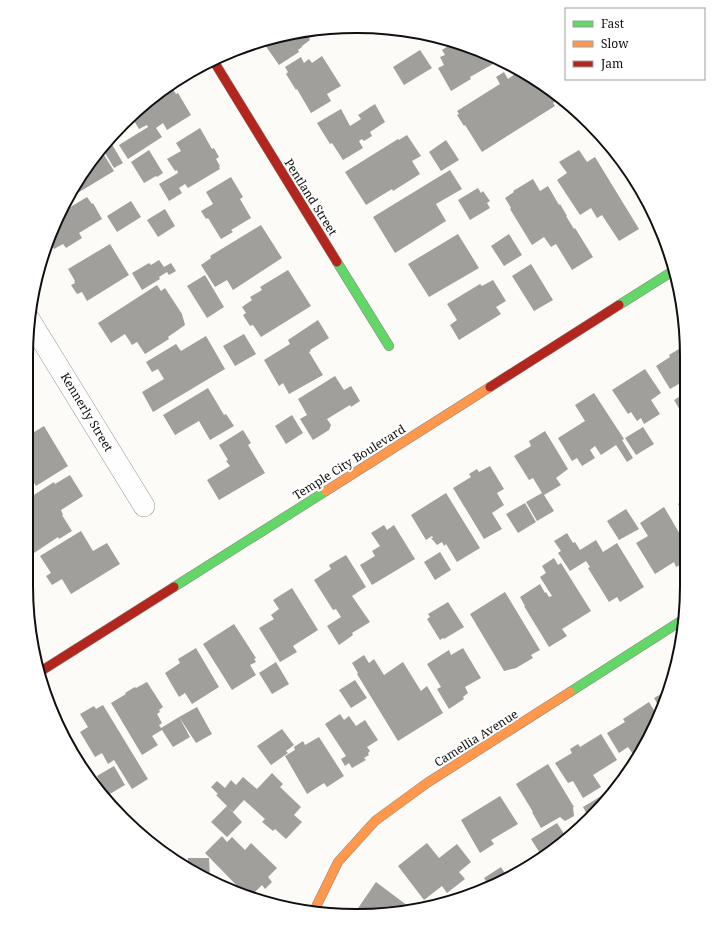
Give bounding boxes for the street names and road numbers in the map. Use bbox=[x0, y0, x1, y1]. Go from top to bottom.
street label: Pentland Street bbox=[281, 155, 341, 239]
street label: Kennerly Street bbox=[57, 369, 117, 455]
street label: Temple City Boulevard bbox=[289, 420, 409, 504]
street label: Camellia Avenue bbox=[431, 705, 521, 771]

